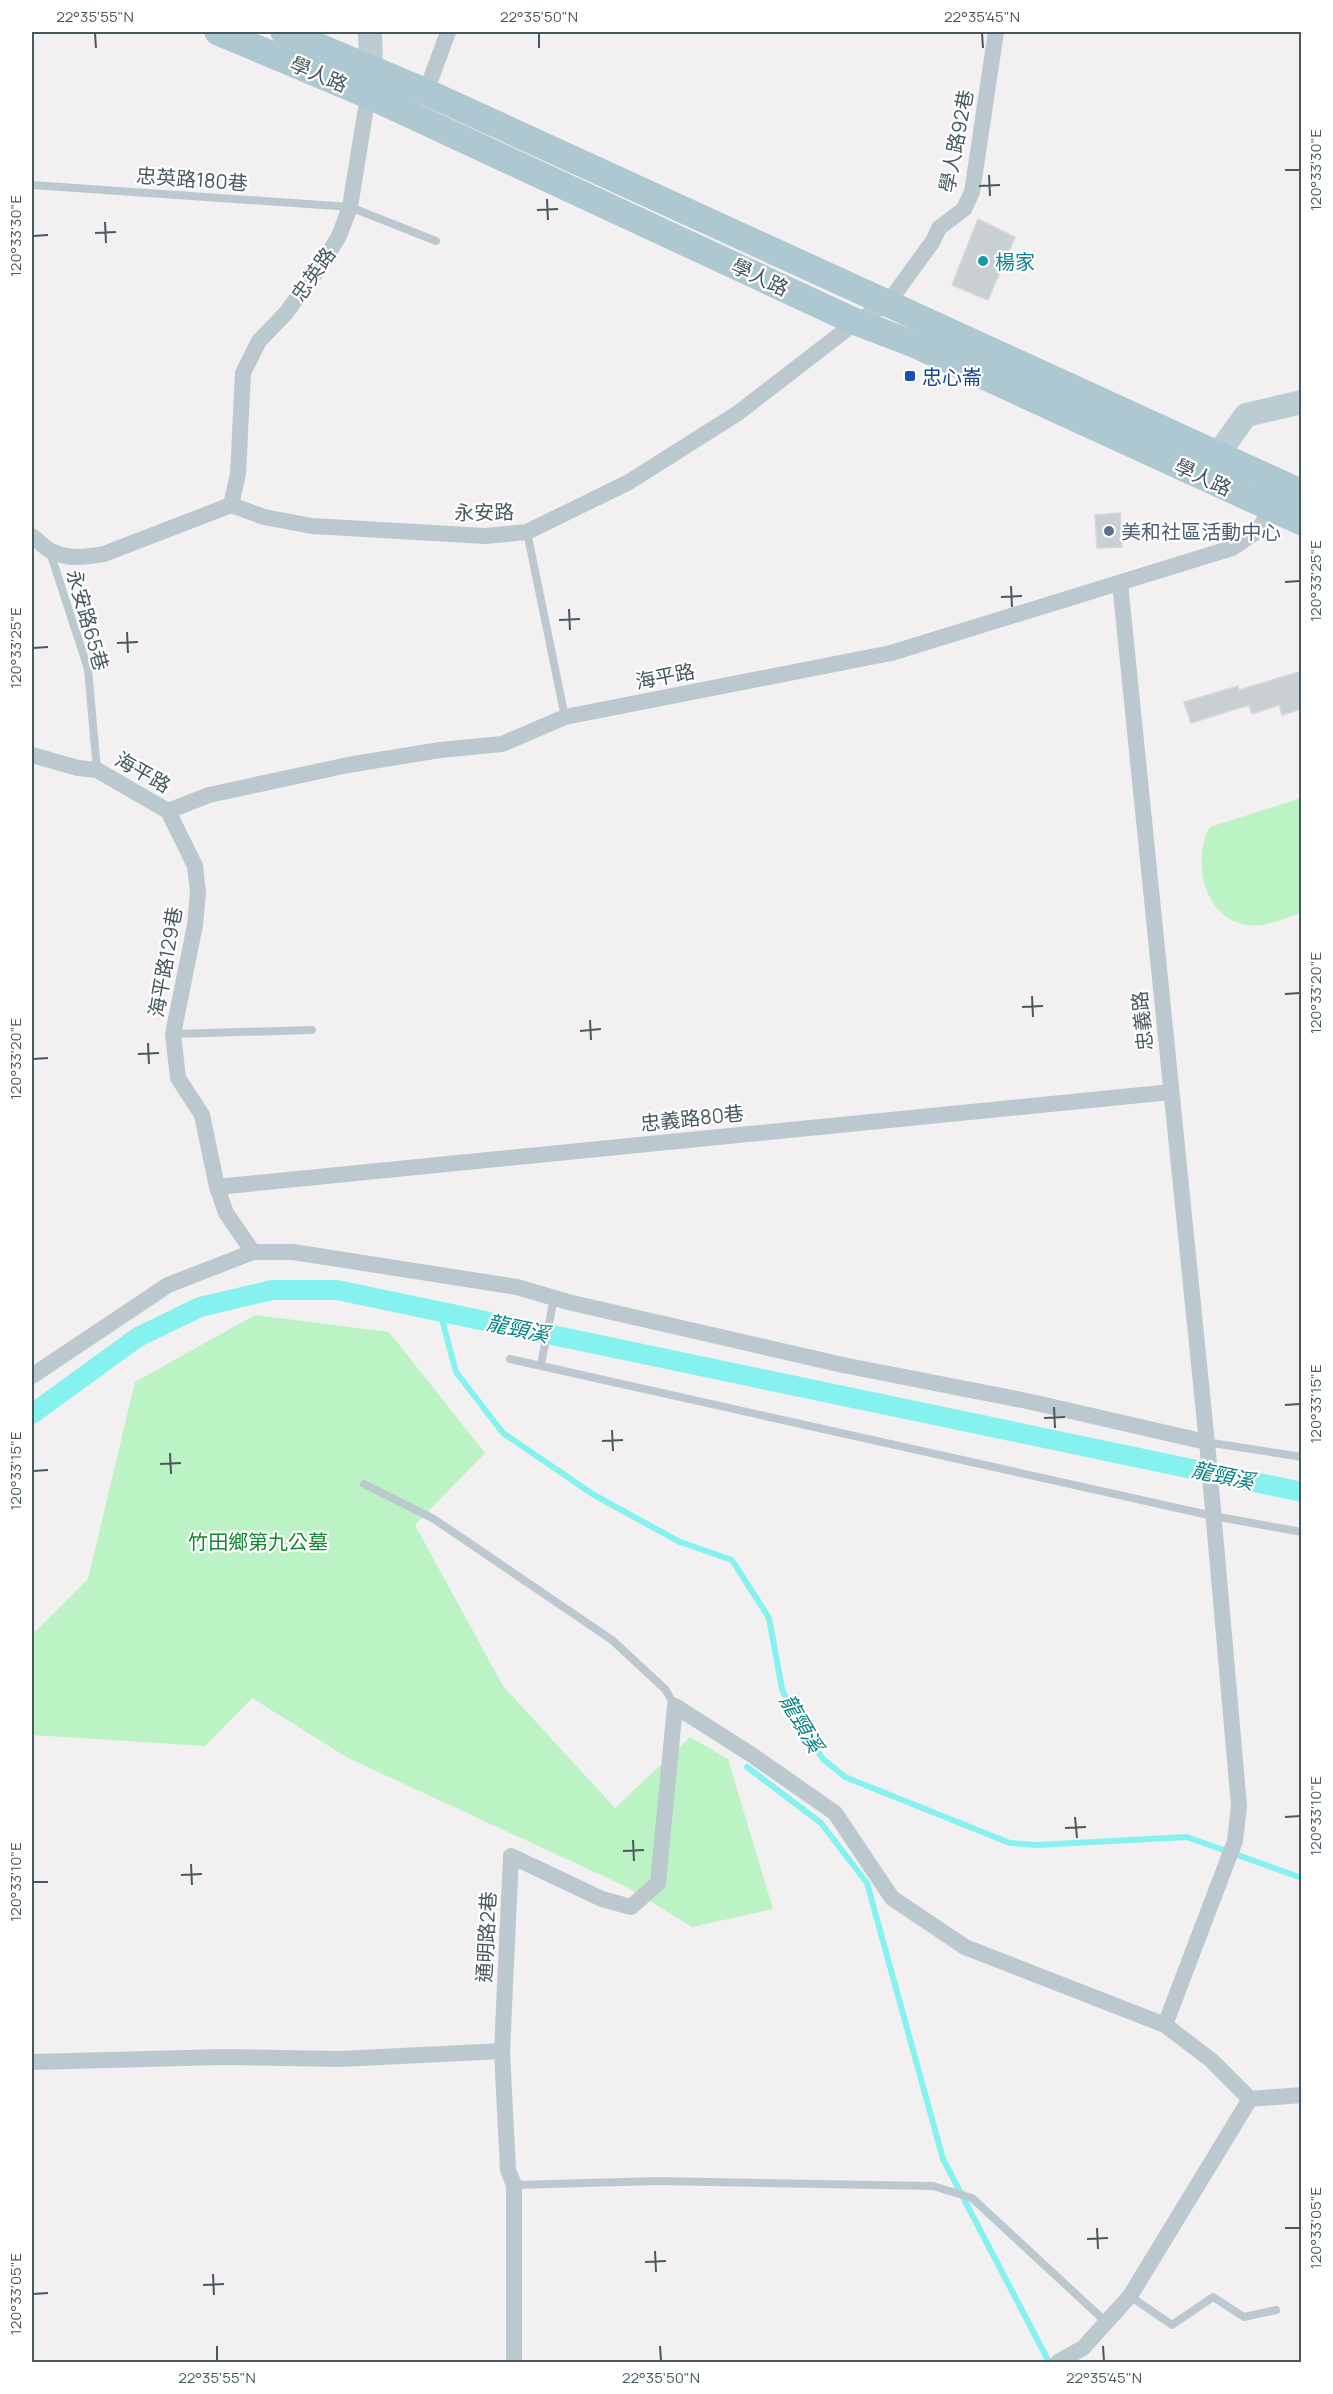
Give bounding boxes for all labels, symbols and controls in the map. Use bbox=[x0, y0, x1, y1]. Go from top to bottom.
text: 22°35'55"N bbox=[56, 6, 134, 27]
text: 22°35'50"N bbox=[500, 6, 578, 27]
text: 22°35'45"N bbox=[944, 6, 1020, 27]
street label: 學人路 bbox=[286, 50, 352, 98]
street label: 學人路92巷 bbox=[933, 87, 979, 195]
text: 120°33'30"E bbox=[1305, 129, 1326, 211]
street label: 忠英路180巷 bbox=[135, 162, 249, 196]
text: 120°33'30"E bbox=[5, 195, 26, 277]
street label: 忠英路 bbox=[285, 242, 341, 306]
place label: 楊家 bbox=[995, 248, 1035, 275]
street label: 學人路 bbox=[727, 252, 793, 302]
marker: 楊家 bbox=[976, 254, 990, 268]
place label: 忠心崙 bbox=[922, 363, 982, 390]
marker: 忠心崙 bbox=[903, 369, 917, 383]
street label: 學人路 bbox=[1170, 452, 1236, 502]
street label: 永安路 bbox=[454, 498, 514, 526]
place label: 美和社區活動中心 bbox=[1121, 518, 1281, 545]
marker: 美和社區活動中心 bbox=[1102, 524, 1116, 538]
text: 120°33'25"E bbox=[1305, 540, 1326, 622]
street label: 永安路65巷 bbox=[61, 566, 115, 674]
text: 120°33'25"E bbox=[5, 607, 26, 689]
street label: 海平路 bbox=[633, 657, 697, 695]
street label: 海平路 bbox=[110, 745, 176, 799]
street label: 海平路129巷 bbox=[142, 905, 188, 1019]
text: 120°33'20"E bbox=[1305, 952, 1326, 1034]
street label: 忠義路 bbox=[1125, 990, 1159, 1052]
text: 120°33'20"E bbox=[5, 1018, 26, 1100]
street label: 忠義路80巷 bbox=[639, 1099, 745, 1137]
water label: 龍頸溪 bbox=[484, 1308, 555, 1349]
text: 120°33'15"E bbox=[1305, 1364, 1326, 1444]
text: 120°33'15"E bbox=[5, 1431, 26, 1511]
water label: 龍頸溪 bbox=[1189, 1455, 1260, 1496]
park label: 竹田鄉第九公墓 bbox=[188, 1528, 328, 1555]
water label: 龍頸溪 bbox=[774, 1689, 831, 1760]
text: 120°33'10"E bbox=[1305, 1776, 1326, 1856]
text: 120°33'10"E bbox=[5, 1842, 26, 1922]
street label: 通明路2巷 bbox=[470, 1891, 502, 1983]
text: 120°33'05"E bbox=[1305, 2187, 1326, 2269]
text: 120°33'05"E bbox=[5, 2253, 26, 2335]
text: 22°35'55"N bbox=[178, 2367, 256, 2388]
text: 22°35'50"N bbox=[622, 2367, 700, 2388]
text: 22°35'45"N bbox=[1066, 2367, 1142, 2388]

